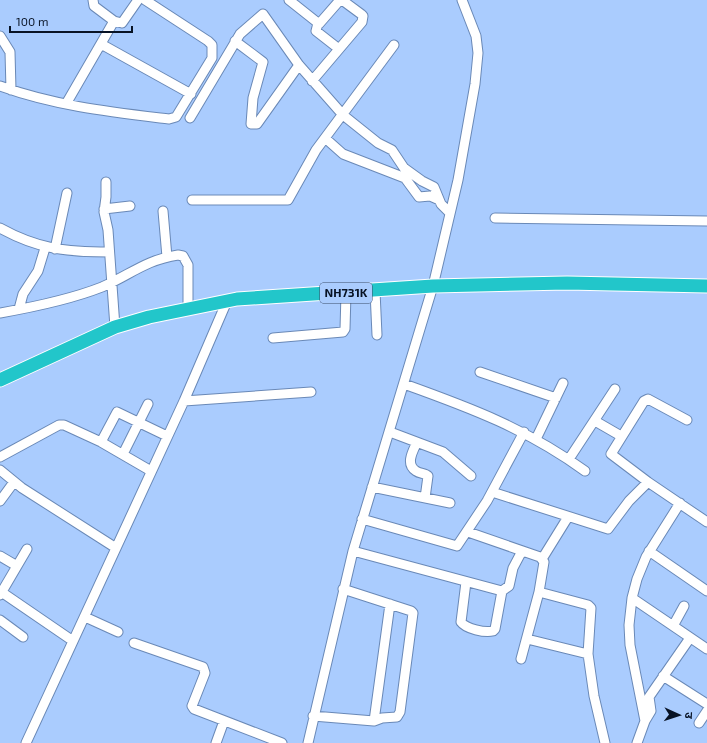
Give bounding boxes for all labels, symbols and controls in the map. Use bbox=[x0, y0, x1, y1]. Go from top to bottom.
scale bar bbox=[10, 8, 132, 34]
text: 100 m bbox=[16, 14, 48, 28]
road number: NH731K bbox=[320, 283, 372, 303]
north arrow bbox=[659, 695, 699, 735]
text: उ bbox=[683, 712, 696, 720]

